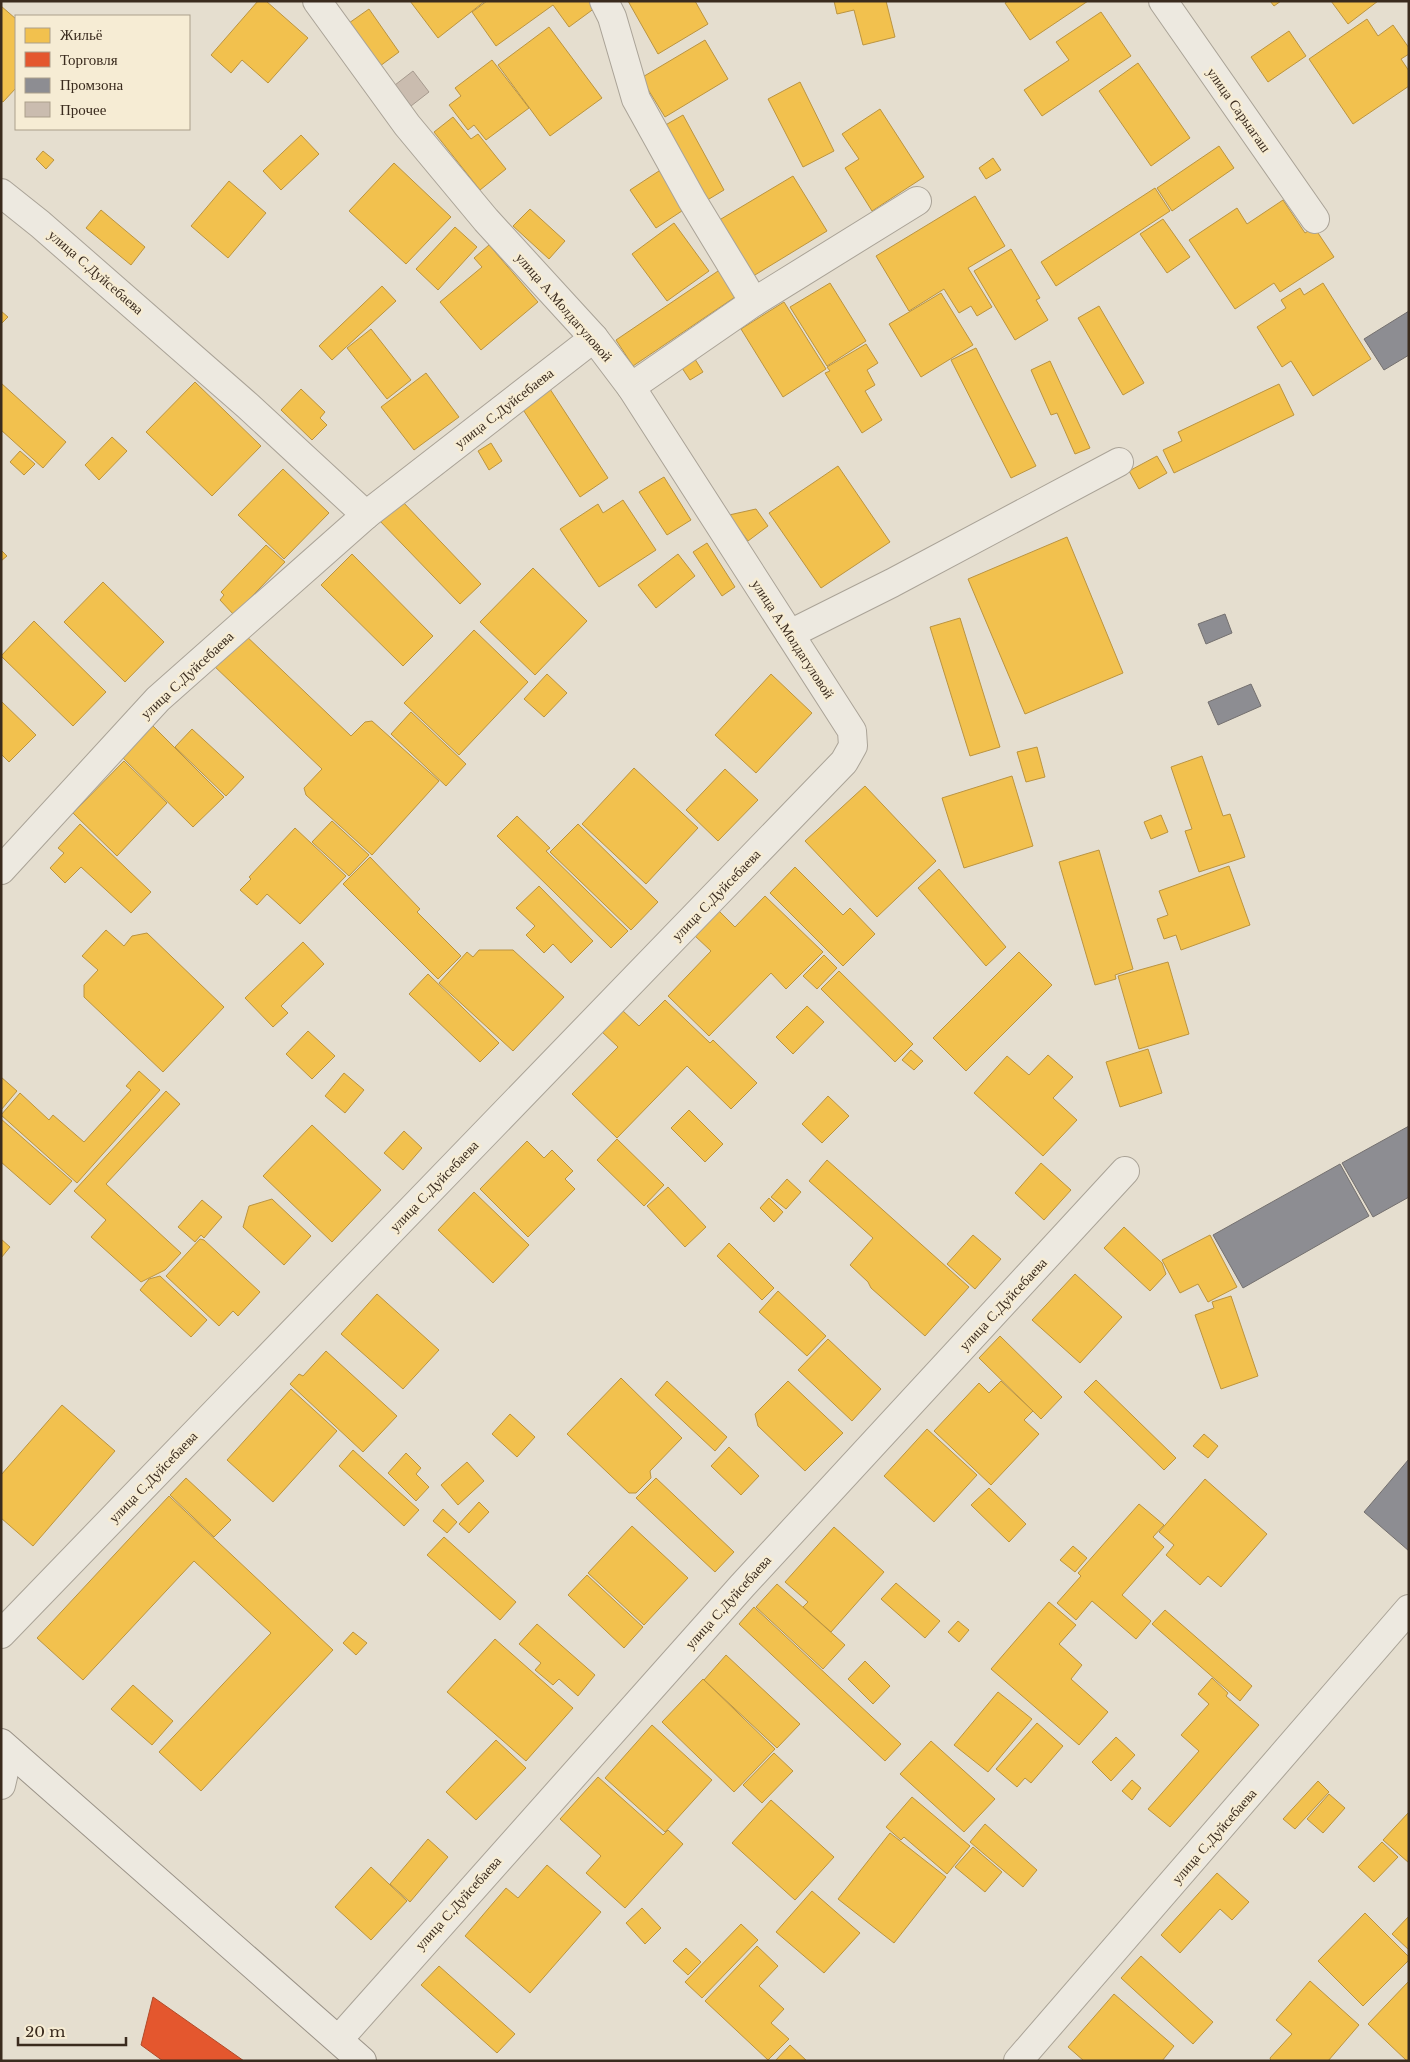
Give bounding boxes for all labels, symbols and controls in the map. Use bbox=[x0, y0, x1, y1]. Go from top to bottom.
legend bbox=[15, 15, 190, 130]
text: Жильё bbox=[60, 25, 103, 44]
text: Торговля bbox=[60, 50, 118, 69]
street label: улица Сарыагаш bbox=[1203, 64, 1275, 156]
text: Промзона bbox=[60, 75, 123, 94]
text: Прочее bbox=[60, 100, 107, 119]
street label: улица С.Дуйсебаева bbox=[45, 226, 148, 319]
street label: улица А.Молдагуловой bbox=[512, 249, 617, 366]
street label: улица С.Дуйсебаева bbox=[451, 363, 558, 452]
street label: улица А.Молдагуловой bbox=[748, 576, 839, 703]
street label: улица С.Дуйсебаева bbox=[137, 627, 238, 723]
street label: улица С.Дуйсебаева bbox=[668, 845, 765, 945]
street label: улица С.Дуйсебаева bbox=[386, 1136, 483, 1236]
street label: улица С.Дуйсебаева bbox=[955, 1253, 1051, 1354]
street label: улица С.Дуйсебаева bbox=[105, 1427, 202, 1527]
street label: улица С.Дуйсебаева bbox=[681, 1551, 776, 1653]
street label: улица С.Дуйсебаева bbox=[1168, 1784, 1261, 1887]
street label: улица С.Дуйсебаева bbox=[411, 1852, 506, 1954]
scale bar bbox=[18, 2014, 125, 2046]
text: 20 m bbox=[25, 2022, 65, 2041]

